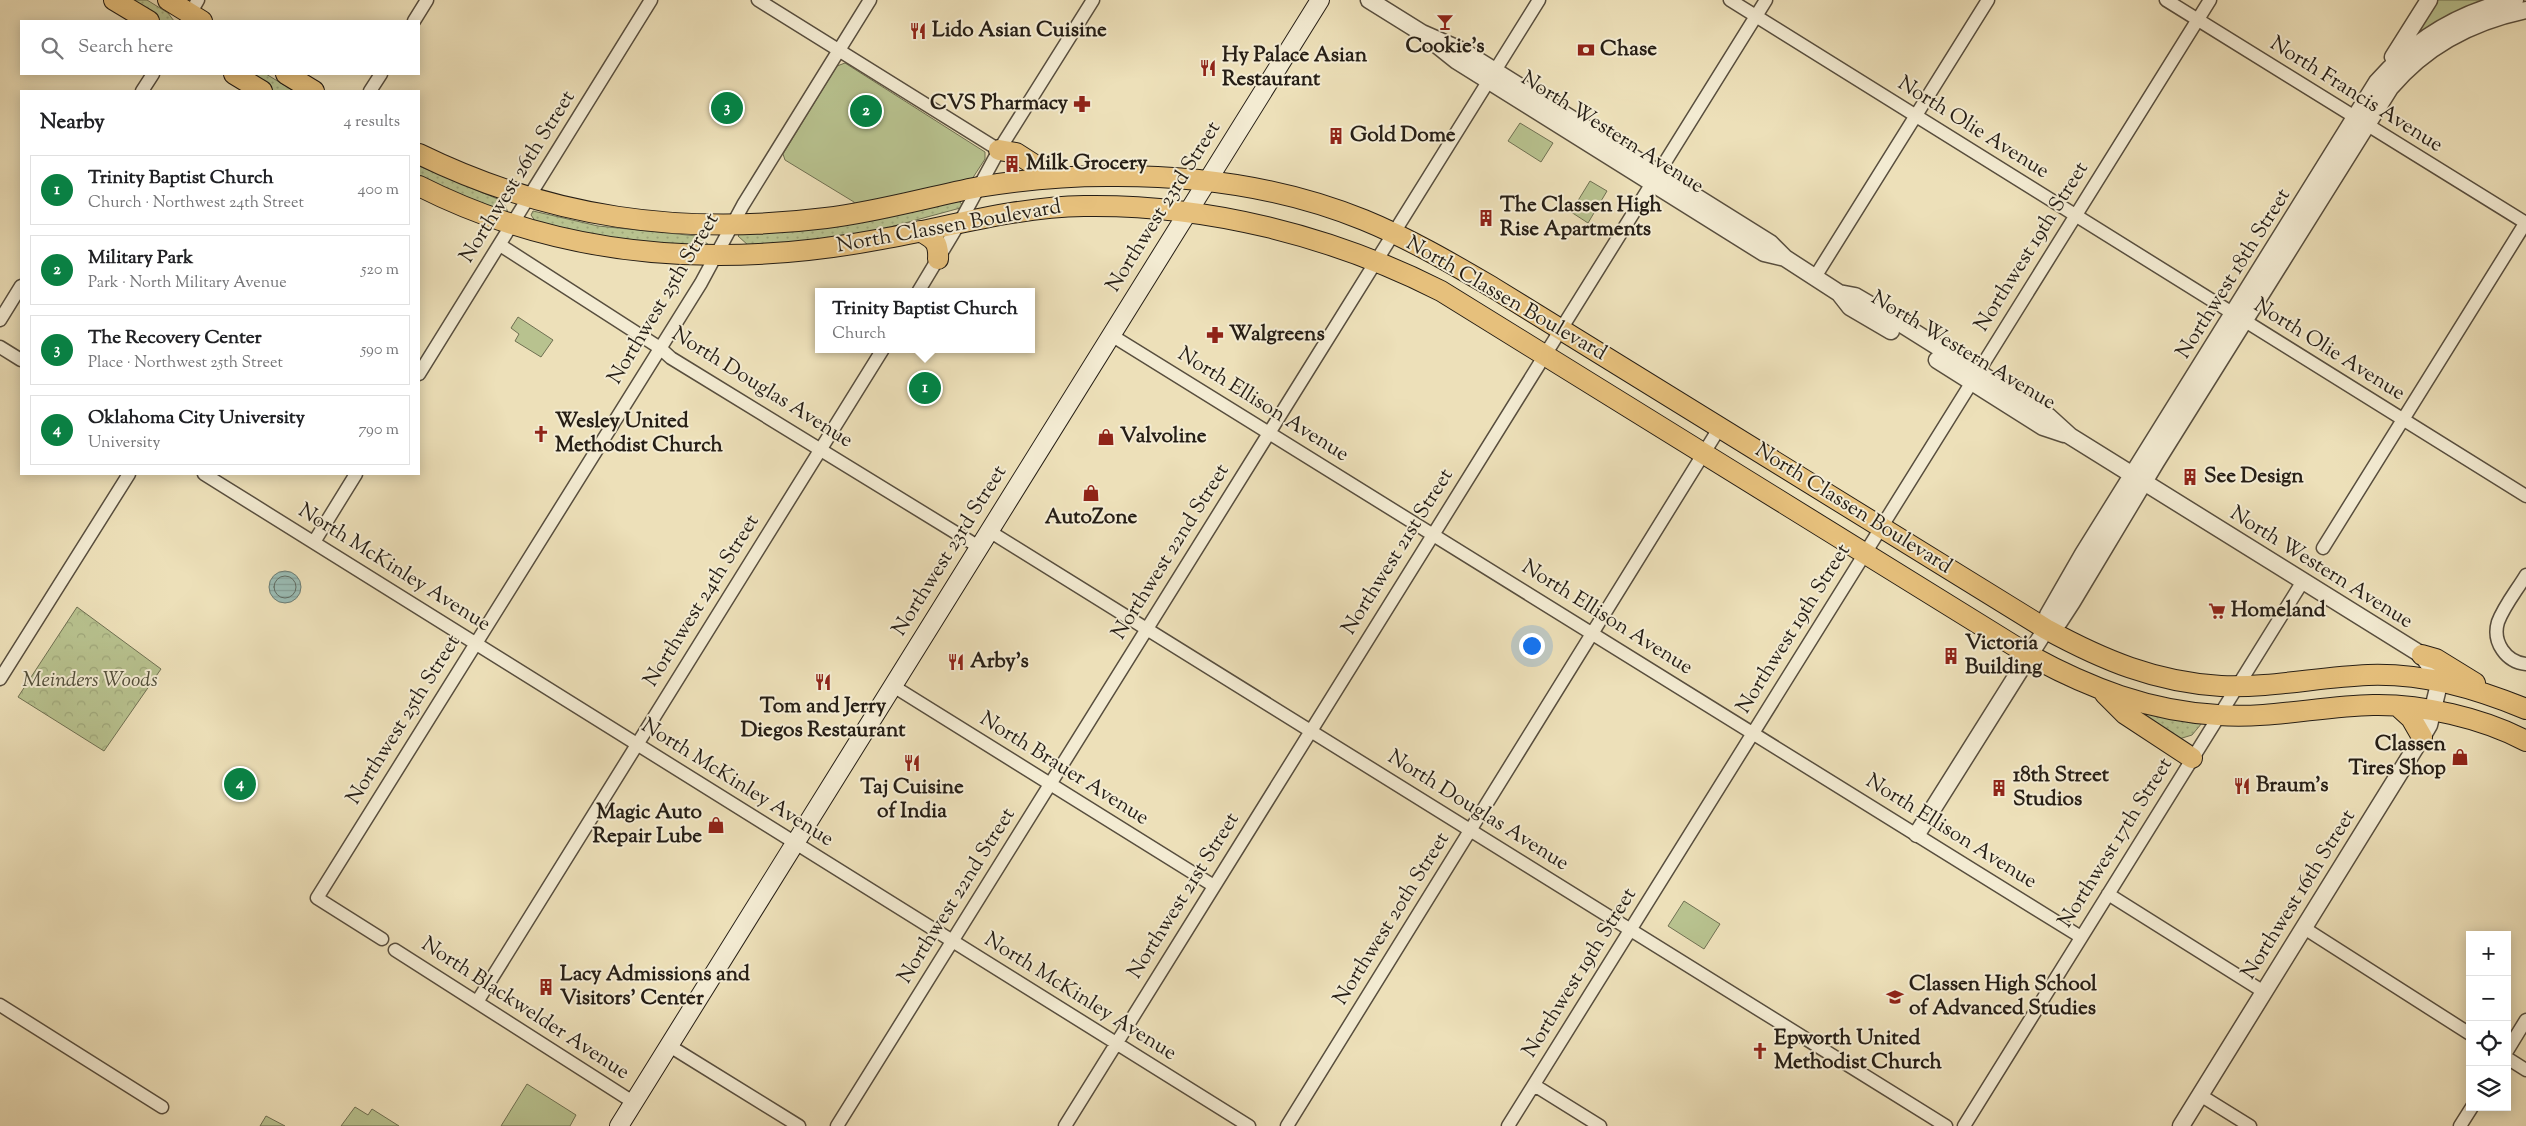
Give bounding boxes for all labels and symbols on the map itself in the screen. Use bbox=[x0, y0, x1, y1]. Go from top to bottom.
bar icon: Cookie's bbox=[1435, 12, 1455, 32]
place label: Lido Asian Cuisine bbox=[932, 16, 1107, 46]
restaurant icon: Lido Asian Cuisine bbox=[908, 21, 928, 41]
street label: North Francis Avenue bbox=[2264, 29, 2448, 161]
place label: Cookie's bbox=[1405, 32, 1485, 62]
place label: Chase bbox=[1600, 35, 1657, 65]
bank icon: Chase bbox=[1576, 40, 1596, 60]
place label: Hy Palace Asian Restaurant bbox=[1222, 41, 1368, 95]
restaurant icon: Hy Palace Asian Restaurant bbox=[1198, 58, 1218, 78]
street label: North Western Avenue bbox=[1515, 64, 1709, 202]
street label: North Olie Avenue bbox=[1891, 69, 2055, 187]
street label: Northwest 26th Street bbox=[453, 85, 583, 269]
pin: 3 bbox=[711, 89, 743, 127]
place label: CVS Pharmacy bbox=[930, 89, 1069, 119]
pin: 2 bbox=[850, 92, 882, 130]
pharmacy icon: CVS Pharmacy bbox=[1072, 94, 1092, 114]
street label: Northwest 23rd Street bbox=[1099, 116, 1229, 298]
place label: Gold Dome bbox=[1350, 121, 1456, 151]
building icon: Gold Dome bbox=[1326, 126, 1346, 146]
place label: Milk Grocery bbox=[1026, 149, 1148, 179]
building icon: Milk Grocery bbox=[1002, 154, 1022, 174]
street label: Northwest 19th Street bbox=[1968, 156, 2096, 338]
street label: Northwest 18th Street bbox=[2169, 183, 2299, 365]
place label: The Classen High Rise Apartments bbox=[1500, 191, 1663, 245]
street label: North Classen Boulevard bbox=[834, 192, 1064, 262]
street label: Northwest 25th Street bbox=[601, 208, 727, 390]
building icon: The Classen High Rise Apartments bbox=[1476, 208, 1496, 228]
street label: North Classen Boulevard bbox=[1400, 229, 1612, 369]
street label: North Western Avenue bbox=[1865, 284, 2061, 418]
street label: North Olie Avenue bbox=[2247, 291, 2411, 409]
street label: North Douglas Avenue bbox=[666, 320, 858, 456]
place label: Walgreens bbox=[1229, 320, 1325, 350]
pharmacy icon: Walgreens bbox=[1205, 325, 1225, 345]
street label: North Ellison Avenue bbox=[1172, 340, 1354, 470]
pin: 1 bbox=[909, 369, 941, 407]
place label: Wesley United Methodist Church bbox=[555, 407, 724, 461]
place label: Valvoline bbox=[1120, 422, 1207, 452]
church icon: Wesley United Methodist Church bbox=[531, 424, 551, 444]
shop icon: Valvoline bbox=[1096, 427, 1116, 447]
street label: North Classen Boulevard bbox=[1749, 436, 1958, 582]
street label: Northwest 22nd Street bbox=[1105, 458, 1237, 646]
street label: Northwest 23rd Street bbox=[885, 460, 1015, 642]
place label: See Design bbox=[2204, 462, 2304, 492]
street label: Northwest 21st Street bbox=[1335, 463, 1461, 641]
building icon: See Design bbox=[2180, 467, 2200, 487]
shop icon: AutoZone bbox=[1081, 483, 1101, 503]
street label: North McKinley Avenue bbox=[292, 496, 496, 640]
street label: North Western Avenue bbox=[2224, 499, 2418, 637]
place label: AutoZone bbox=[1045, 503, 1137, 533]
street label: Northwest 24th Street bbox=[637, 509, 767, 693]
street label: Northwest 19th Street bbox=[1730, 538, 1858, 720]
street label: North Ellison Avenue bbox=[1516, 553, 1698, 683]
place label: Homeland bbox=[2231, 596, 2326, 626]
supermarket icon: Homeland bbox=[2207, 601, 2227, 621]
street label: Northwest 25th Street bbox=[340, 629, 468, 811]
place label: Victoria Building bbox=[1965, 629, 2043, 683]
your location bbox=[1519, 633, 1545, 659]
building icon: Victoria Building bbox=[1941, 646, 1961, 666]
place label: Arby's bbox=[970, 647, 1029, 677]
restaurant icon: Arby's bbox=[946, 652, 966, 672]
park label: Meinders Woods bbox=[22, 666, 158, 696]
restaurant icon: Tom and Jerry Diegos Restaurant bbox=[813, 672, 833, 692]
place label: Tom and Jerry Diegos Restaurant bbox=[741, 692, 906, 746]
street label: North Brauer Avenue bbox=[973, 705, 1155, 833]
street label: North McKinley Avenue bbox=[635, 711, 839, 855]
place label: Classen Tires Shop bbox=[2348, 730, 2447, 784]
street label: North Douglas Avenue bbox=[1382, 743, 1574, 879]
shop icon: Classen Tires Shop bbox=[2450, 747, 2470, 767]
street label: Northwest 17th Street bbox=[2051, 752, 2181, 934]
restaurant icon: Taj Cuisine of India bbox=[902, 753, 922, 773]
place label: 18th Street Studios bbox=[2013, 761, 2110, 815]
pin: 4 bbox=[224, 765, 256, 803]
street label: North Ellison Avenue bbox=[1860, 767, 2042, 897]
place label: Braum's bbox=[2256, 771, 2329, 801]
place label: Taj Cuisine of India bbox=[860, 773, 964, 827]
restaurant icon: Braum's bbox=[2232, 776, 2252, 796]
building icon: 18th Street Studios bbox=[1989, 778, 2009, 798]
place label: Magic Auto Repair Lube bbox=[593, 798, 702, 852]
street label: Northwest 22nd Street bbox=[891, 802, 1023, 990]
street label: Northwest 16th Street bbox=[2234, 804, 2364, 986]
street label: Northwest 21st Street bbox=[1121, 807, 1247, 985]
shop icon: Magic Auto Repair Lube bbox=[706, 815, 726, 835]
street label: Northwest 20th Street bbox=[1327, 827, 1457, 1011]
street label: Northwest 19th Street bbox=[1516, 882, 1644, 1064]
street label: North McKinley Avenue bbox=[978, 925, 1182, 1069]
street label: North Blackwelder Avenue bbox=[415, 930, 635, 1088]
place label: Lacy Admissions and Visitors' Center bbox=[560, 960, 750, 1014]
place label: Classen High School of Advanced Studies bbox=[1909, 970, 2097, 1024]
building icon: Lacy Admissions and Visitors' Center bbox=[536, 977, 556, 997]
school or university icon: Classen High School of Advanced Studies bbox=[1885, 987, 1905, 1007]
place label: Epworth United Methodist Church bbox=[1774, 1024, 1943, 1078]
church icon: Epworth United Methodist Church bbox=[1750, 1041, 1770, 1061]

